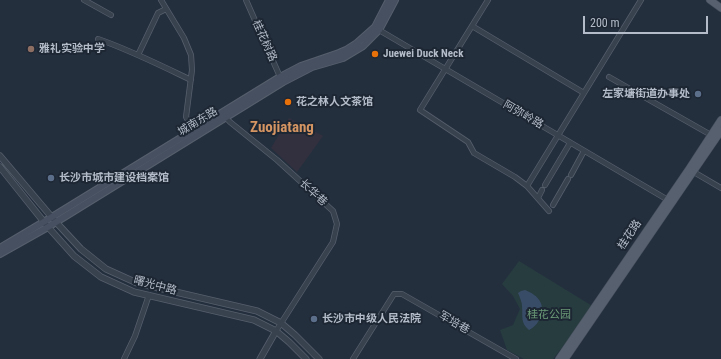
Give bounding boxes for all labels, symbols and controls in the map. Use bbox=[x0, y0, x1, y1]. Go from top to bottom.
scale bar bbox=[585, 8, 710, 34]
text: 200 m bbox=[590, 16, 620, 30]
street label: 桂花树路 bbox=[249, 18, 279, 64]
place label: 雅礼实验中学 bbox=[39, 42, 105, 56]
marker: 雅礼实验中学 bbox=[26, 44, 36, 54]
place label: Juewei Duck Neck bbox=[383, 47, 463, 61]
marker: Juewei Duck Neck bbox=[370, 49, 380, 59]
place label: 左家塘街道办事处 bbox=[602, 87, 690, 101]
marker: 左家塘街道办事处 bbox=[693, 89, 703, 99]
place label: 花之林人文茶馆 bbox=[296, 95, 373, 109]
marker: 花之林人文茶馆 bbox=[283, 97, 293, 107]
street label: 阿弥岭路 bbox=[501, 98, 545, 132]
street label: 城南东路 bbox=[176, 105, 220, 139]
district label: Zuojiatang bbox=[250, 119, 314, 137]
place label: 长沙市城市建设档案馆 bbox=[59, 171, 169, 185]
marker: 长沙市城市建设档案馆 bbox=[46, 173, 56, 183]
street label: 长华巷 bbox=[296, 177, 330, 209]
street label: 桂花路 bbox=[615, 218, 645, 252]
street label: 曙光中路 bbox=[132, 274, 178, 298]
park label: 桂花公园 bbox=[527, 308, 571, 322]
street label: 军培巷 bbox=[436, 309, 472, 337]
place label: 长沙市中级人民法院 bbox=[322, 312, 421, 326]
marker: 长沙市中级人民法院 bbox=[309, 314, 319, 324]

